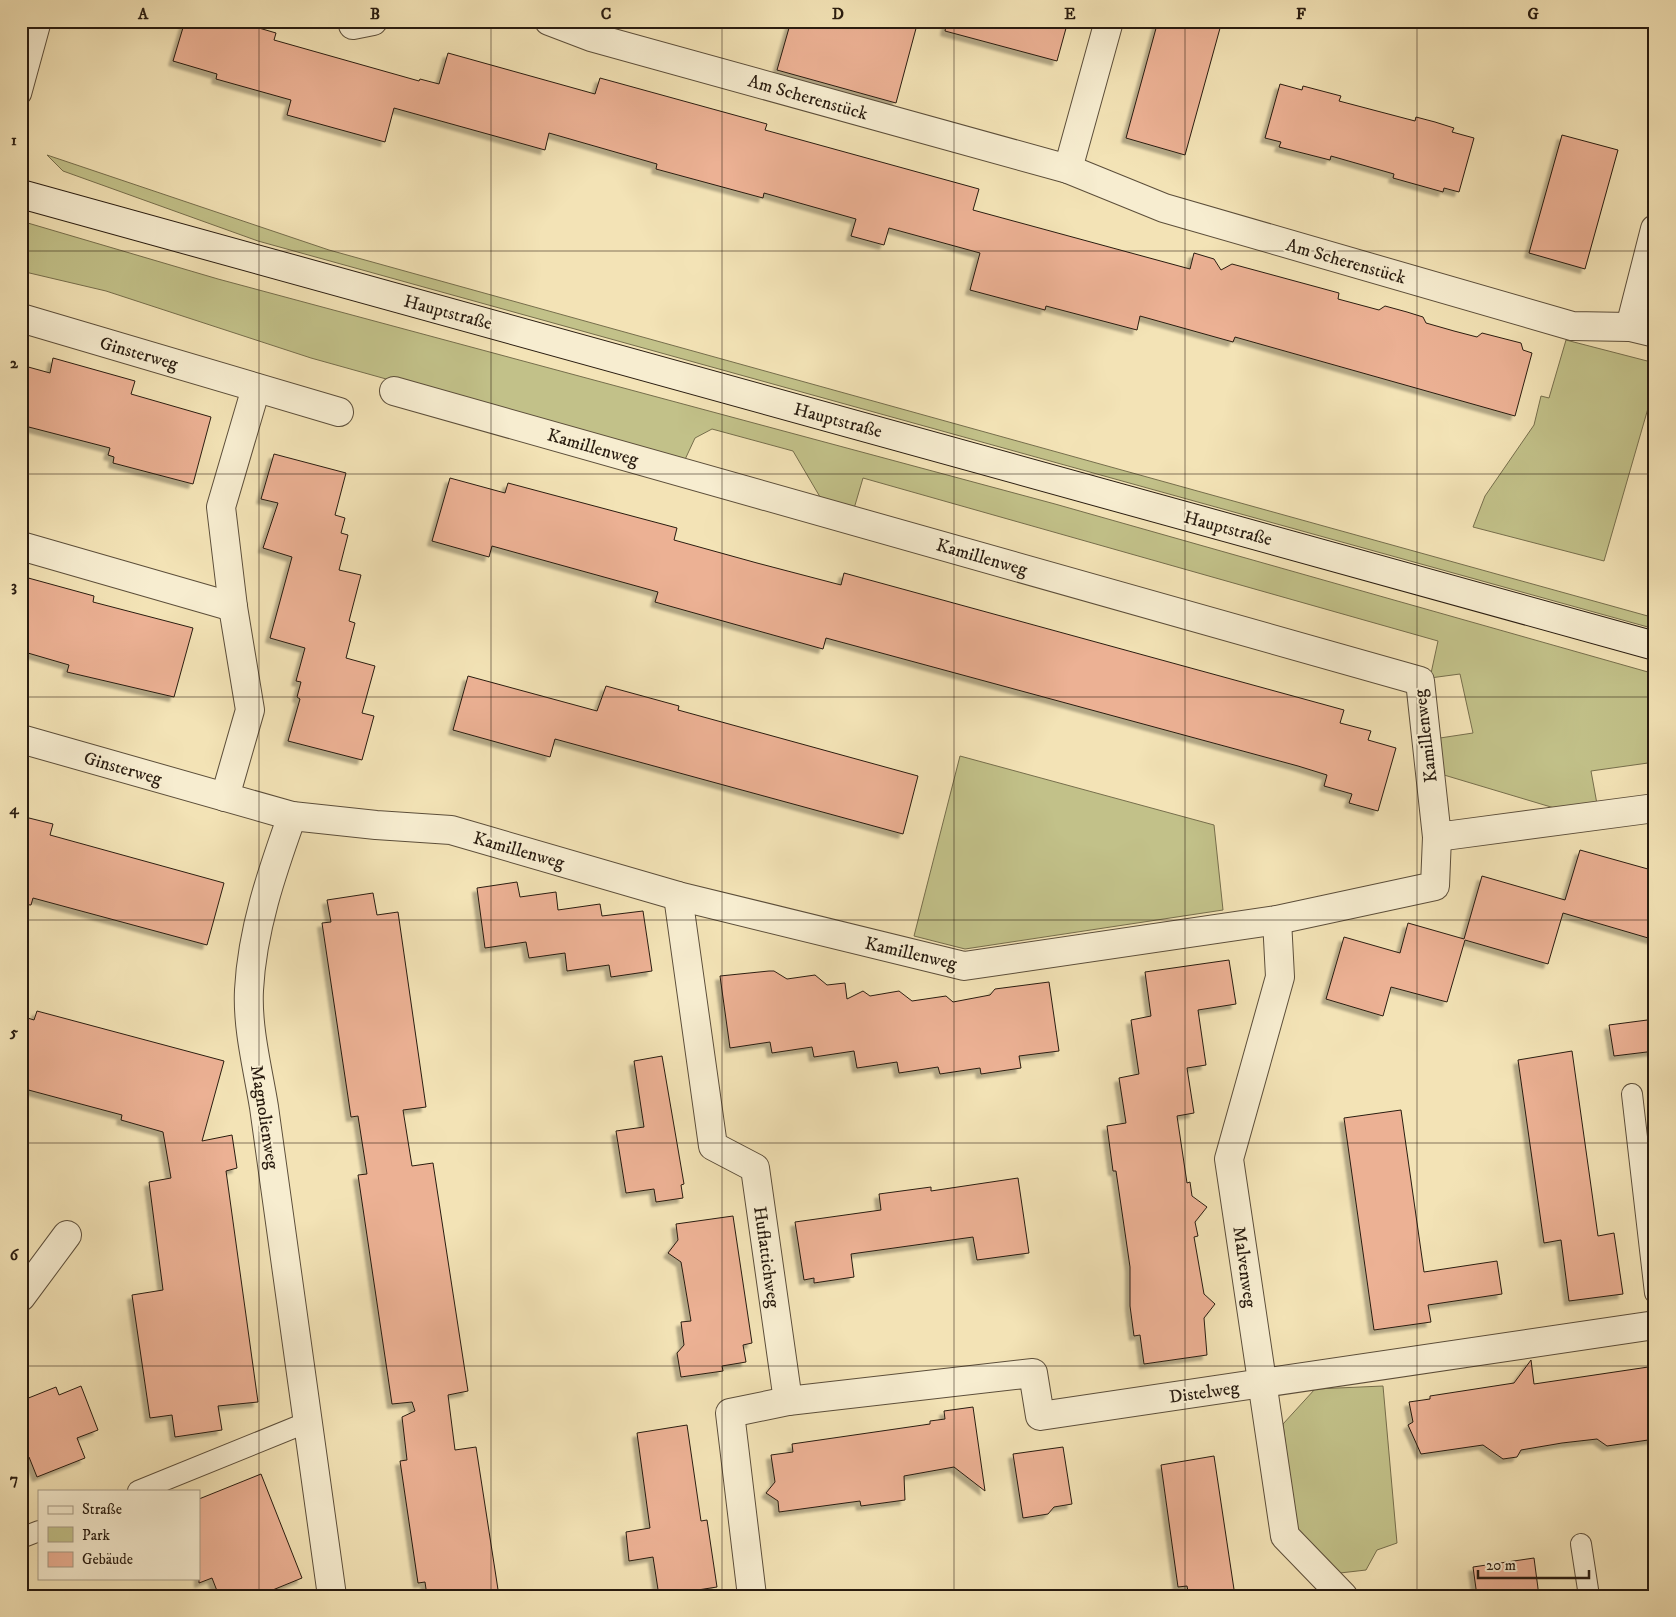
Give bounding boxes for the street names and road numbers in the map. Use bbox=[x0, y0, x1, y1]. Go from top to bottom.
street label: Am Scherenstück bbox=[745, 70, 870, 126]
street label: Am Scherenstück bbox=[1283, 234, 1408, 290]
street label: Hauptstraße bbox=[401, 291, 494, 335]
street label: Ginsterweg bbox=[97, 332, 181, 376]
street label: Hauptstraße bbox=[791, 399, 884, 443]
street label: Kamillenweg bbox=[545, 424, 641, 472]
street label: Hauptstraße bbox=[1181, 507, 1274, 551]
street label: Kamillenweg bbox=[934, 534, 1030, 582]
street label: Kamillenweg bbox=[1409, 688, 1443, 784]
street label: Ginsterweg bbox=[81, 747, 165, 791]
street label: Kamillenweg bbox=[471, 827, 567, 875]
street label: Kamillenweg bbox=[863, 933, 959, 975]
street label: Magnolienweg bbox=[245, 1063, 283, 1171]
street label: Huflattichweg bbox=[748, 1205, 784, 1310]
street label: Malvenweg bbox=[1227, 1225, 1261, 1309]
street label: Distelweg bbox=[1168, 1377, 1241, 1409]

